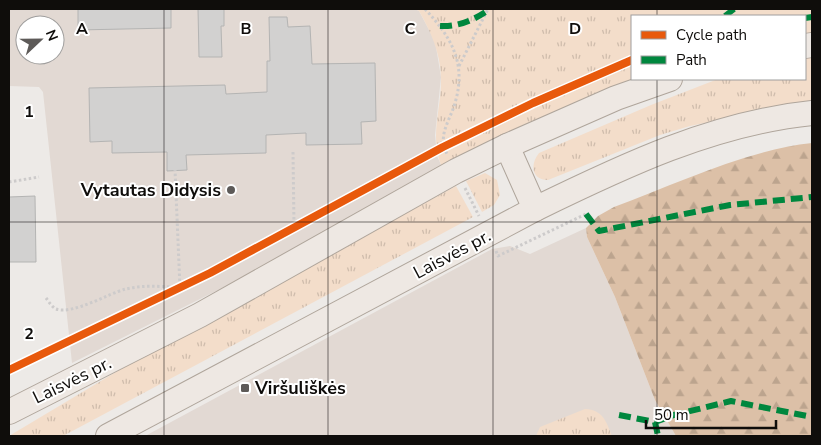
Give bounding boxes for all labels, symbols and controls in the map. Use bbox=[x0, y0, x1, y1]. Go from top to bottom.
north arrow bbox=[15, 15, 65, 65]
legend bbox=[631, 15, 806, 80]
text: A bbox=[76, 18, 88, 40]
text: B bbox=[240, 18, 252, 40]
text: C bbox=[405, 18, 416, 40]
text: D bbox=[569, 18, 581, 40]
text: Cycle path bbox=[676, 25, 747, 45]
text: N bbox=[41, 27, 62, 44]
text: Path bbox=[676, 50, 707, 70]
text: 1 bbox=[24, 101, 34, 123]
place label: Vytautas Didysis bbox=[80, 178, 221, 202]
marker: Vytautas Didysis bbox=[225, 184, 237, 196]
street label: Laisvės pr. bbox=[409, 224, 495, 284]
text: 2 bbox=[24, 323, 34, 345]
street label: Laisvės pr. bbox=[29, 351, 115, 409]
place label: Viršuliškės bbox=[254, 376, 346, 400]
marker: Viršuliškės bbox=[239, 382, 251, 394]
scale bar bbox=[646, 398, 776, 430]
text: 50 m bbox=[654, 405, 689, 425]

